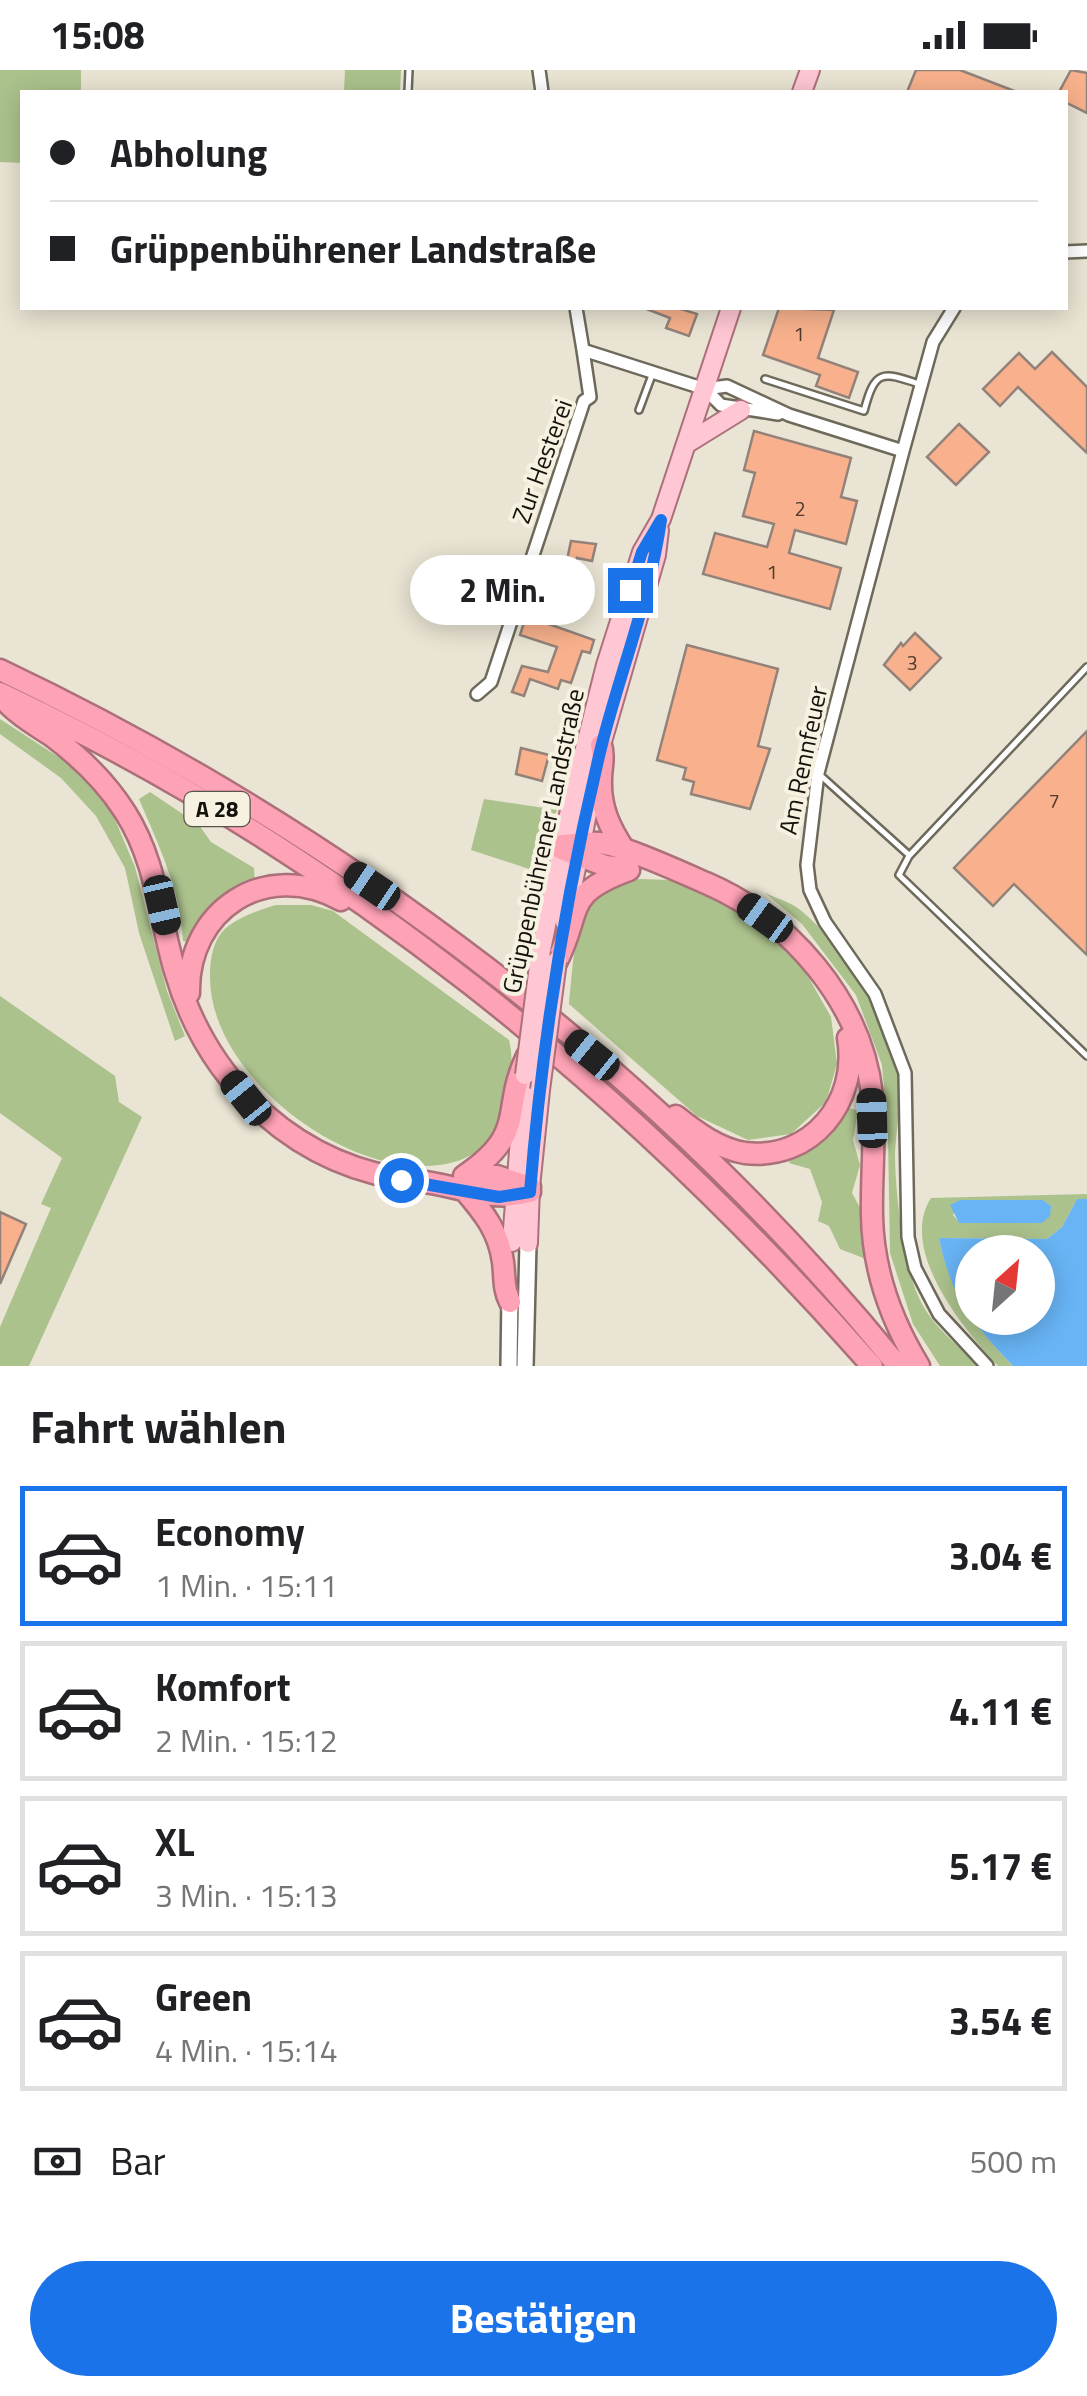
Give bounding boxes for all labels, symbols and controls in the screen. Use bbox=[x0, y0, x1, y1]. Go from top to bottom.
text: 15:08 bbox=[50, 6, 145, 64]
text: Abholung bbox=[110, 124, 267, 182]
text: Grüppenbührener Landstraße bbox=[110, 220, 596, 278]
house number: 1 bbox=[793, 318, 805, 349]
street label: Zur Hesterei bbox=[502, 394, 582, 528]
house number: 2 bbox=[794, 493, 806, 524]
callout: 2 Min. bbox=[410, 555, 595, 625]
house number: 1 bbox=[766, 556, 778, 587]
text: 2 Min. bbox=[459, 566, 546, 614]
route end bbox=[608, 568, 653, 613]
house number: 3 bbox=[906, 647, 918, 678]
street label: Am Rennfeuer bbox=[769, 682, 837, 838]
street label: Grüppenbührener Landstraße bbox=[492, 685, 594, 997]
house number: 7 bbox=[1048, 785, 1060, 816]
road number: A 28 bbox=[184, 792, 250, 826]
car bbox=[339, 857, 405, 915]
car bbox=[141, 872, 183, 938]
car bbox=[732, 888, 798, 948]
car bbox=[559, 1024, 625, 1086]
car bbox=[215, 1065, 277, 1131]
car bbox=[856, 1087, 888, 1149]
route start bbox=[379, 1158, 424, 1203]
north arrow bbox=[955, 1235, 1055, 1335]
map controls bbox=[955, 1235, 1055, 1335]
text: Fahrt wählen bbox=[30, 1392, 287, 1460]
text: Economy bbox=[155, 1503, 305, 1561]
icon: car bbox=[35, 1511, 125, 1601]
text: 3.04 € bbox=[949, 1527, 1052, 1585]
text: 1 Min. · 15:11 bbox=[155, 1561, 338, 1609]
text: Komfort bbox=[155, 1658, 291, 1716]
icon: car bbox=[35, 1666, 125, 1756]
text: 4.11 € bbox=[949, 1682, 1052, 1740]
text: 2 Min. · 15:12 bbox=[155, 1716, 338, 1764]
text: XL bbox=[155, 1813, 195, 1871]
icon: car bbox=[35, 1821, 125, 1911]
text: 5.17 € bbox=[949, 1837, 1052, 1895]
text: 3 Min. · 15:13 bbox=[155, 1871, 338, 1919]
text: Green bbox=[155, 1968, 252, 2026]
icon: car bbox=[35, 1976, 125, 2066]
text: 3.54 € bbox=[949, 1992, 1052, 2050]
text: 4 Min. · 15:14 bbox=[155, 2026, 338, 2074]
text: Bar bbox=[110, 2132, 166, 2190]
icon: cash bbox=[30, 2134, 85, 2189]
text: 500 m bbox=[969, 2137, 1057, 2185]
button: Bestätigen bbox=[30, 2261, 1057, 2376]

